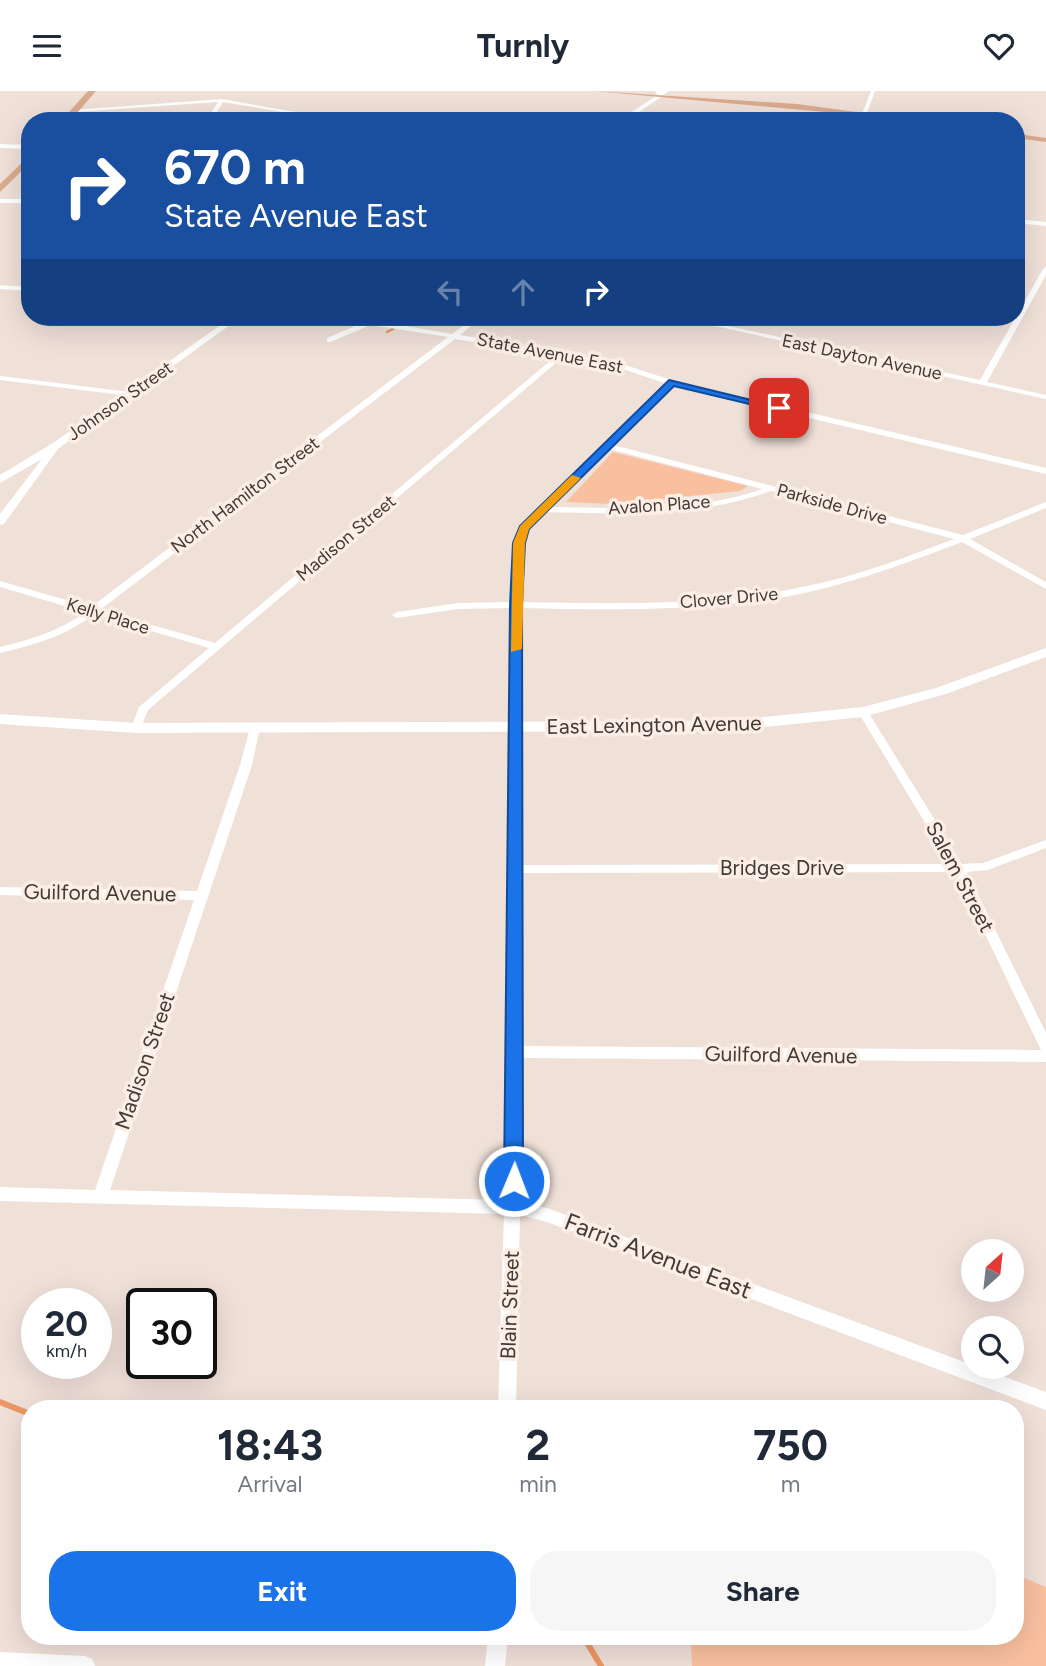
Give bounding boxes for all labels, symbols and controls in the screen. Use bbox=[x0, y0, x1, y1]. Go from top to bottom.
icon: menu bbox=[28, 27, 66, 65]
text: Turnly bbox=[477, 27, 569, 65]
icon: heart bbox=[980, 27, 1018, 65]
text: 670 m bbox=[164, 137, 306, 196]
icon: right bbox=[49, 140, 140, 231]
text: State Avenue East bbox=[164, 197, 428, 235]
icon: left bbox=[431, 273, 469, 311]
icon: ahead bbox=[504, 273, 542, 311]
icon: right bbox=[577, 273, 615, 311]
street label: State Avenue East bbox=[475, 328, 625, 378]
street label: East Dayton Avenue bbox=[780, 329, 944, 385]
street label: Johnson Street bbox=[63, 356, 177, 445]
pin bbox=[749, 378, 809, 438]
icon: arrive bbox=[760, 389, 798, 427]
street label: North Hamilton Street bbox=[167, 432, 324, 558]
street label: Parkside Drive bbox=[774, 479, 890, 529]
street label: Madison Street bbox=[292, 490, 400, 586]
street label: Avalon Place bbox=[607, 490, 711, 520]
street label: Clover Drive bbox=[679, 583, 779, 613]
street label: Kelly Place bbox=[64, 593, 152, 639]
street label: East Lexington Avenue bbox=[546, 710, 762, 739]
street label: Salem Street bbox=[921, 817, 1000, 936]
street label: Bridges Drive bbox=[720, 855, 844, 880]
street label: Guilford Avenue bbox=[23, 879, 177, 906]
street label: Madison Street bbox=[109, 989, 180, 1133]
street label: Guilford Avenue bbox=[704, 1041, 858, 1068]
position arrow bbox=[477, 1144, 551, 1218]
street label: Farris Avenue East bbox=[561, 1207, 756, 1305]
north arrow bbox=[961, 1239, 1024, 1302]
map controls bbox=[961, 1239, 1024, 1379]
street label: Blain Street bbox=[495, 1250, 524, 1360]
speed limit sign: 30 bbox=[126, 1288, 217, 1379]
text: 20 bbox=[45, 1303, 88, 1345]
button: search bbox=[961, 1316, 1024, 1379]
text: km/h bbox=[46, 1340, 87, 1362]
text: 18:43 bbox=[217, 1420, 323, 1471]
text: 2 bbox=[526, 1420, 550, 1471]
text: 750 bbox=[753, 1420, 828, 1471]
text: Arrival bbox=[238, 1470, 303, 1498]
text: min bbox=[519, 1470, 557, 1498]
text: m bbox=[781, 1470, 800, 1498]
button: Exit bbox=[49, 1551, 516, 1631]
button: Share bbox=[530, 1551, 996, 1631]

